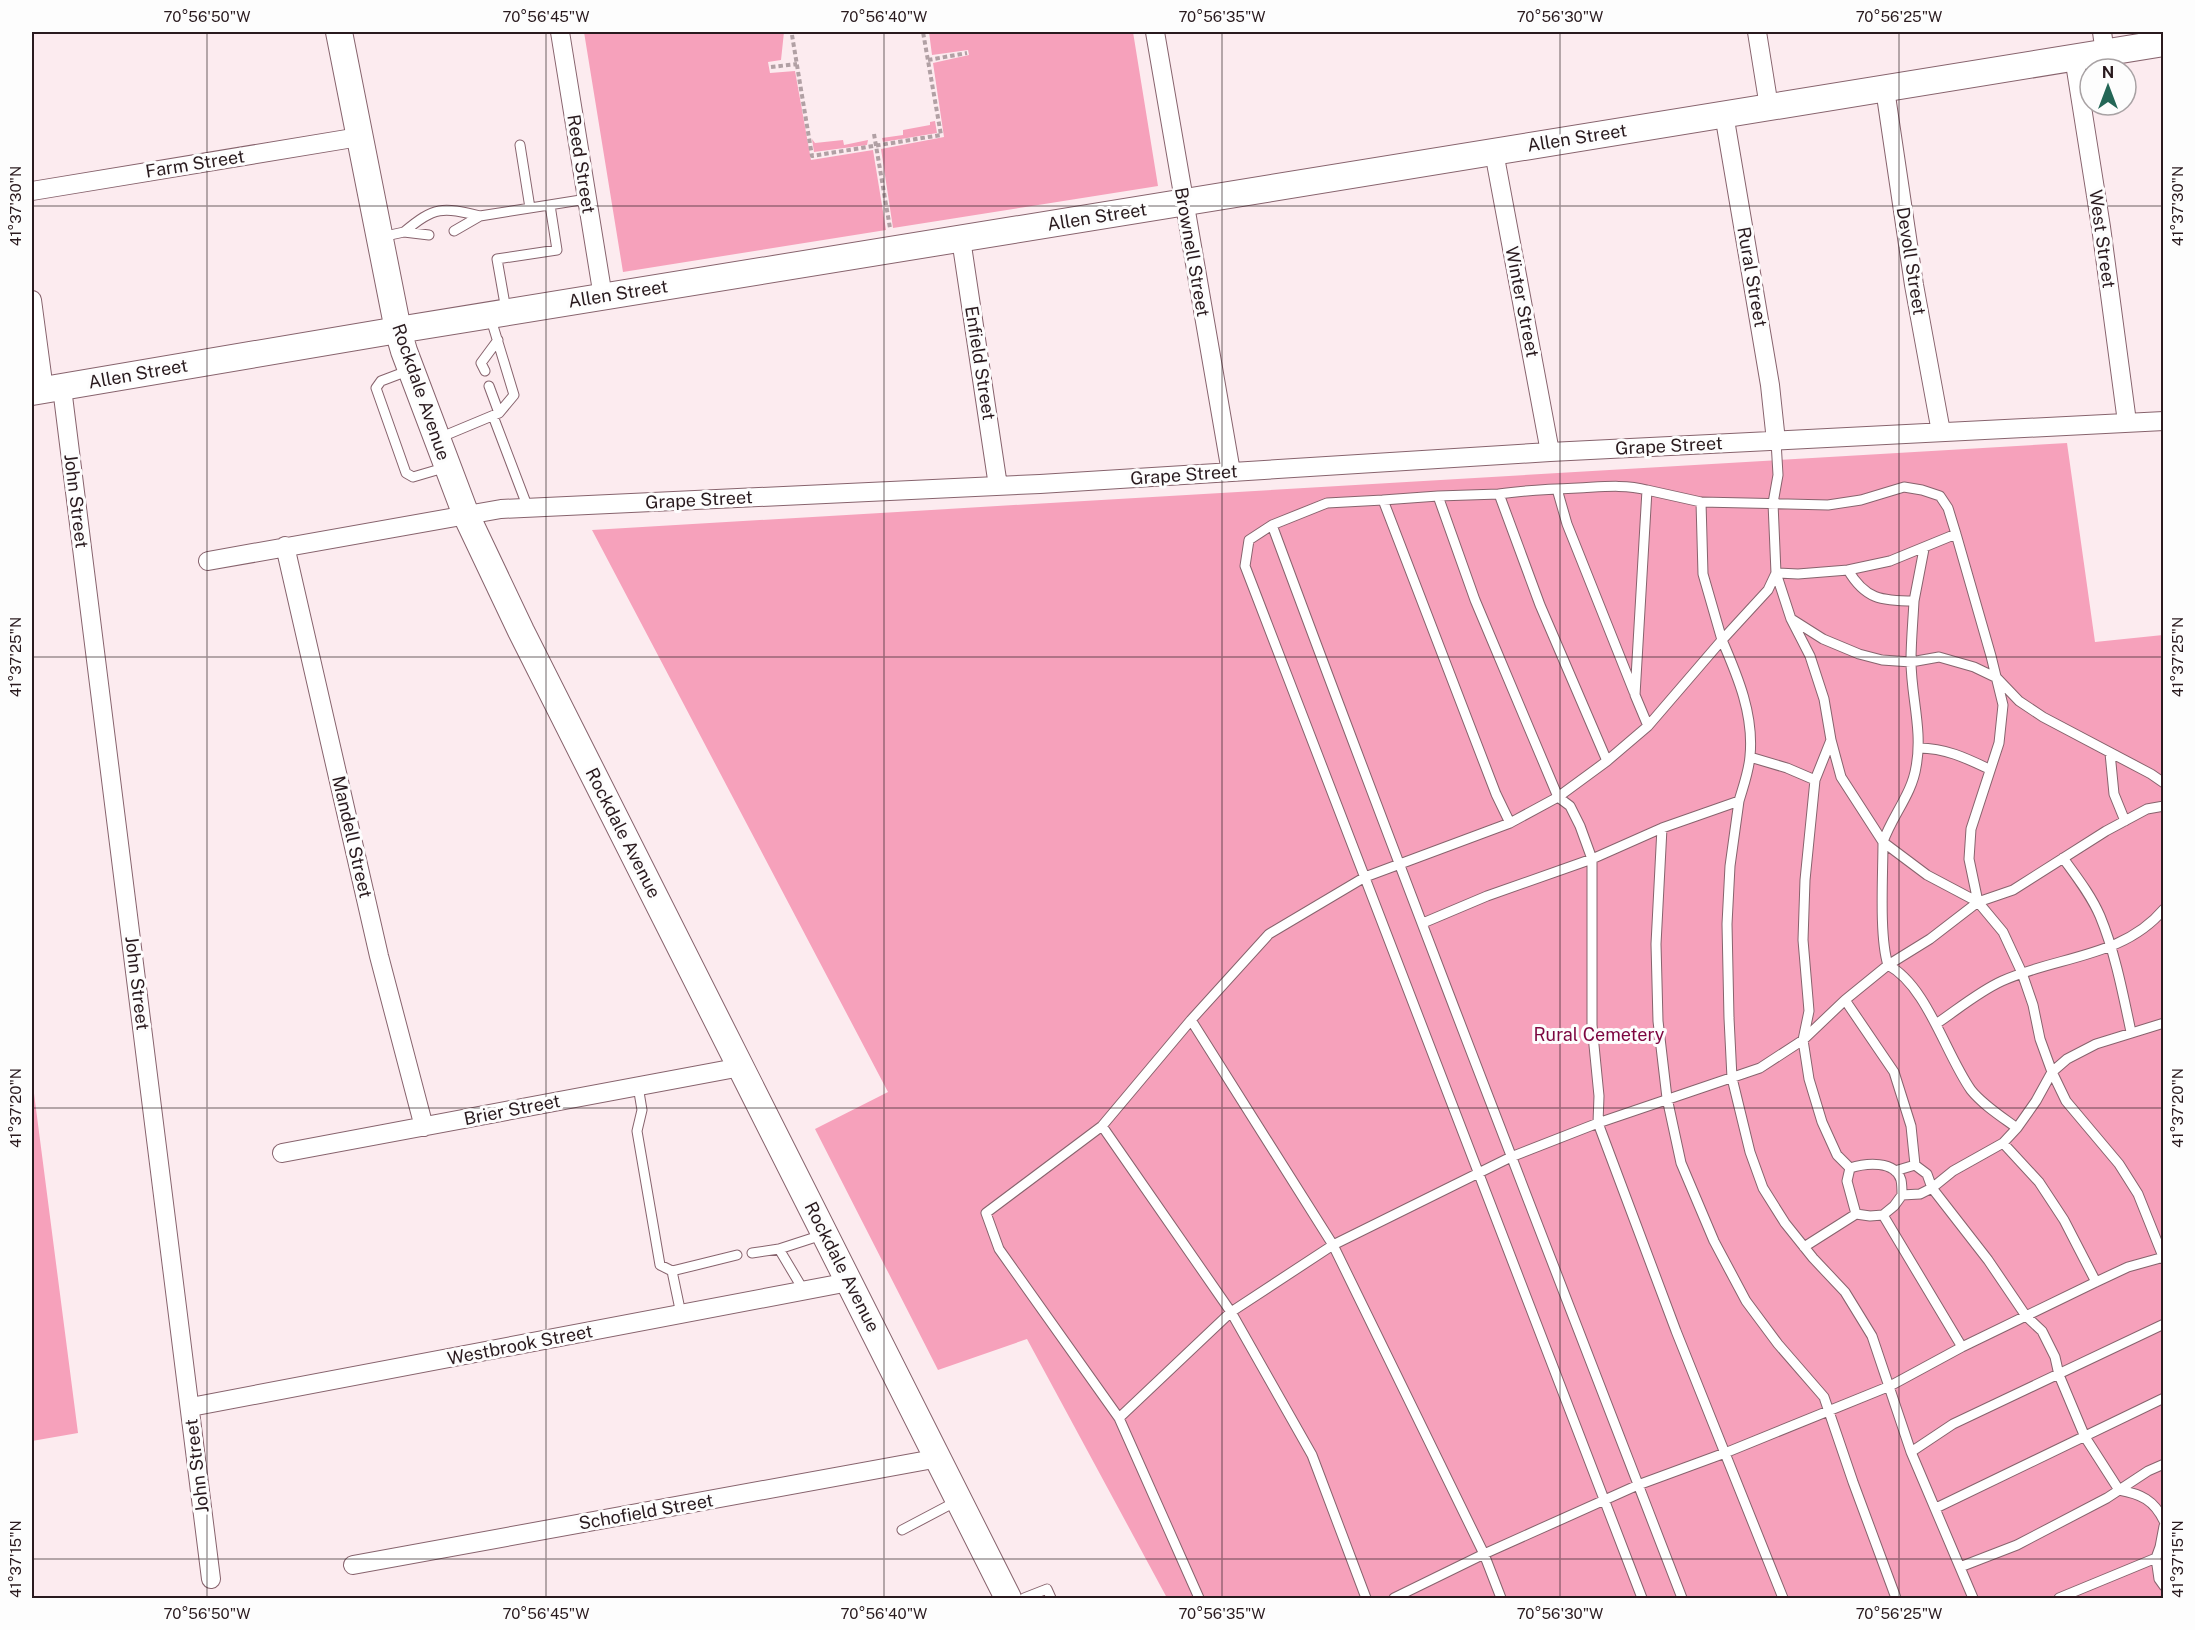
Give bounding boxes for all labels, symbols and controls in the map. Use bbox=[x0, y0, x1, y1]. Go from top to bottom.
text: 70°56'50"W bbox=[164, 8, 250, 25]
text: 70°56'45"W bbox=[502, 8, 590, 25]
text: 70°56'40"W bbox=[841, 8, 927, 25]
text: 70°56'35"W bbox=[1178, 8, 1266, 25]
text: 70°56'30"W bbox=[1517, 8, 1603, 25]
text: 70°56'25"W bbox=[1856, 8, 1942, 25]
north arrow bbox=[2078, 57, 2138, 117]
text: N bbox=[2102, 63, 2114, 82]
street label: Reed Street bbox=[563, 113, 600, 215]
street label: Allen Street bbox=[1526, 119, 1628, 156]
street label: Farm Street bbox=[144, 145, 246, 182]
text: 41°37'30"N bbox=[7, 166, 24, 246]
text: 41°37'30"N bbox=[2169, 166, 2186, 246]
street label: Brownell Street bbox=[1171, 185, 1214, 318]
street label: West Street bbox=[2085, 188, 2120, 290]
street label: Allen Street bbox=[1046, 198, 1148, 235]
street label: Devoll Street bbox=[1893, 205, 1930, 316]
street label: Rural Street bbox=[1733, 225, 1772, 329]
street label: Winter Street bbox=[1501, 245, 1544, 359]
street label: Allen Street bbox=[567, 275, 669, 312]
street label: Enfield Street bbox=[961, 304, 1000, 422]
street label: Rockdale Avenue bbox=[388, 321, 455, 463]
street label: Allen Street bbox=[87, 354, 189, 393]
street label: Grape Street bbox=[1615, 432, 1723, 459]
street label: John Street bbox=[60, 453, 93, 549]
street label: Grape Street bbox=[1130, 460, 1238, 489]
street label: Grape Street bbox=[645, 486, 753, 513]
text: 41°37'25"N bbox=[7, 617, 24, 697]
text: 41°37'25"N bbox=[2169, 617, 2186, 697]
street label: Rockdale Avenue bbox=[582, 764, 665, 901]
street label: Mandell Street bbox=[328, 774, 377, 900]
street label: John Street bbox=[121, 935, 154, 1031]
park label: Rural Cemetery bbox=[1534, 1024, 1665, 1045]
text: 41°37'20"N bbox=[7, 1068, 24, 1148]
text: 41°37'20"N bbox=[2169, 1068, 2186, 1148]
street label: Brier Street bbox=[462, 1090, 562, 1129]
street label: Rockdale Avenue bbox=[801, 1198, 884, 1335]
street label: Westbrook Street bbox=[446, 1320, 594, 1369]
street label: John Street bbox=[180, 1418, 213, 1514]
street label: Schofield Street bbox=[577, 1489, 715, 1534]
text: 41°37'15"N bbox=[7, 1520, 24, 1598]
text: 41°37'15"N bbox=[2169, 1520, 2186, 1598]
text: 70°56'50"W bbox=[164, 1605, 250, 1622]
text: 70°56'45"W bbox=[502, 1605, 590, 1622]
text: 70°56'40"W bbox=[841, 1605, 927, 1622]
text: 70°56'35"W bbox=[1178, 1605, 1266, 1622]
text: 70°56'30"W bbox=[1517, 1605, 1603, 1622]
text: 70°56'25"W bbox=[1856, 1605, 1942, 1622]

